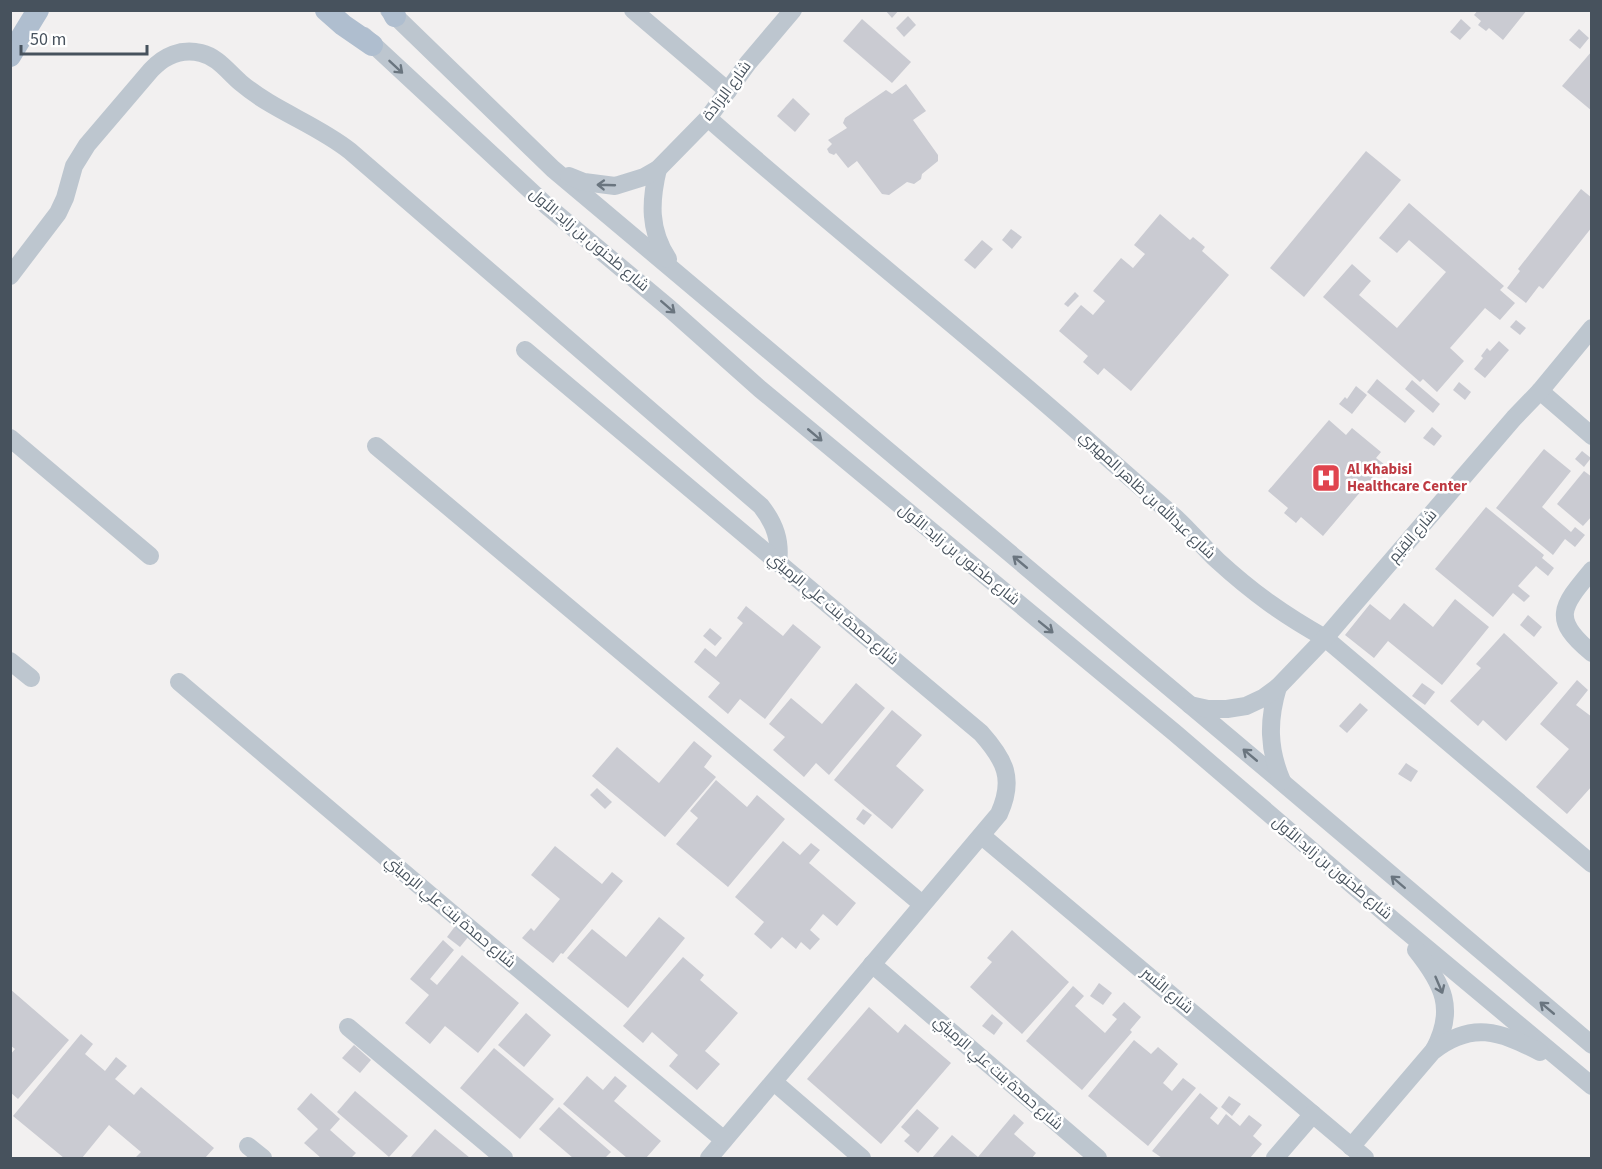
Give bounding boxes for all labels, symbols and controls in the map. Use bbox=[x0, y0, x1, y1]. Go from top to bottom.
scale bar bbox=[21, 18, 147, 56]
text: 50 m bbox=[30, 27, 66, 52]
street label: شارع الإرَادة bbox=[698, 57, 756, 125]
one-way arrow bbox=[388, 60, 403, 74]
one-way arrow bbox=[597, 179, 616, 191]
street label: شارع طحنون بن زايد الأول bbox=[525, 184, 653, 296]
one-way arrow bbox=[660, 300, 675, 314]
street label: شارع عبدالله بن ظاهر المهيري bbox=[1074, 426, 1220, 565]
one-way arrow bbox=[807, 428, 822, 442]
place label: Al Khabisi Healthcare Center bbox=[1346, 459, 1467, 497]
hospital icon: Al Khabisi Healthcare Center bbox=[1310, 462, 1342, 494]
street label: شارع طحنون بن زايد الأول bbox=[894, 499, 1024, 611]
street label: شارع القِيَم bbox=[1384, 505, 1442, 567]
street label: شارع حمدة بنت علي الرميثي bbox=[762, 548, 903, 671]
one-way arrow bbox=[1012, 555, 1028, 568]
one-way arrow bbox=[1038, 620, 1054, 633]
one-way arrow bbox=[1243, 748, 1258, 762]
street label: شارع طحنون بن زايد الأول bbox=[1268, 812, 1396, 924]
street label: شارع حمدة بنت علي الرميثي bbox=[379, 851, 520, 974]
one-way arrow bbox=[1390, 875, 1406, 888]
street label: شارع النَّسر bbox=[1136, 962, 1197, 1019]
one-way arrow bbox=[1434, 975, 1445, 993]
one-way arrow bbox=[1540, 1001, 1555, 1015]
street label: شارع حمدة بنت علي الرميثي bbox=[928, 1011, 1067, 1136]

